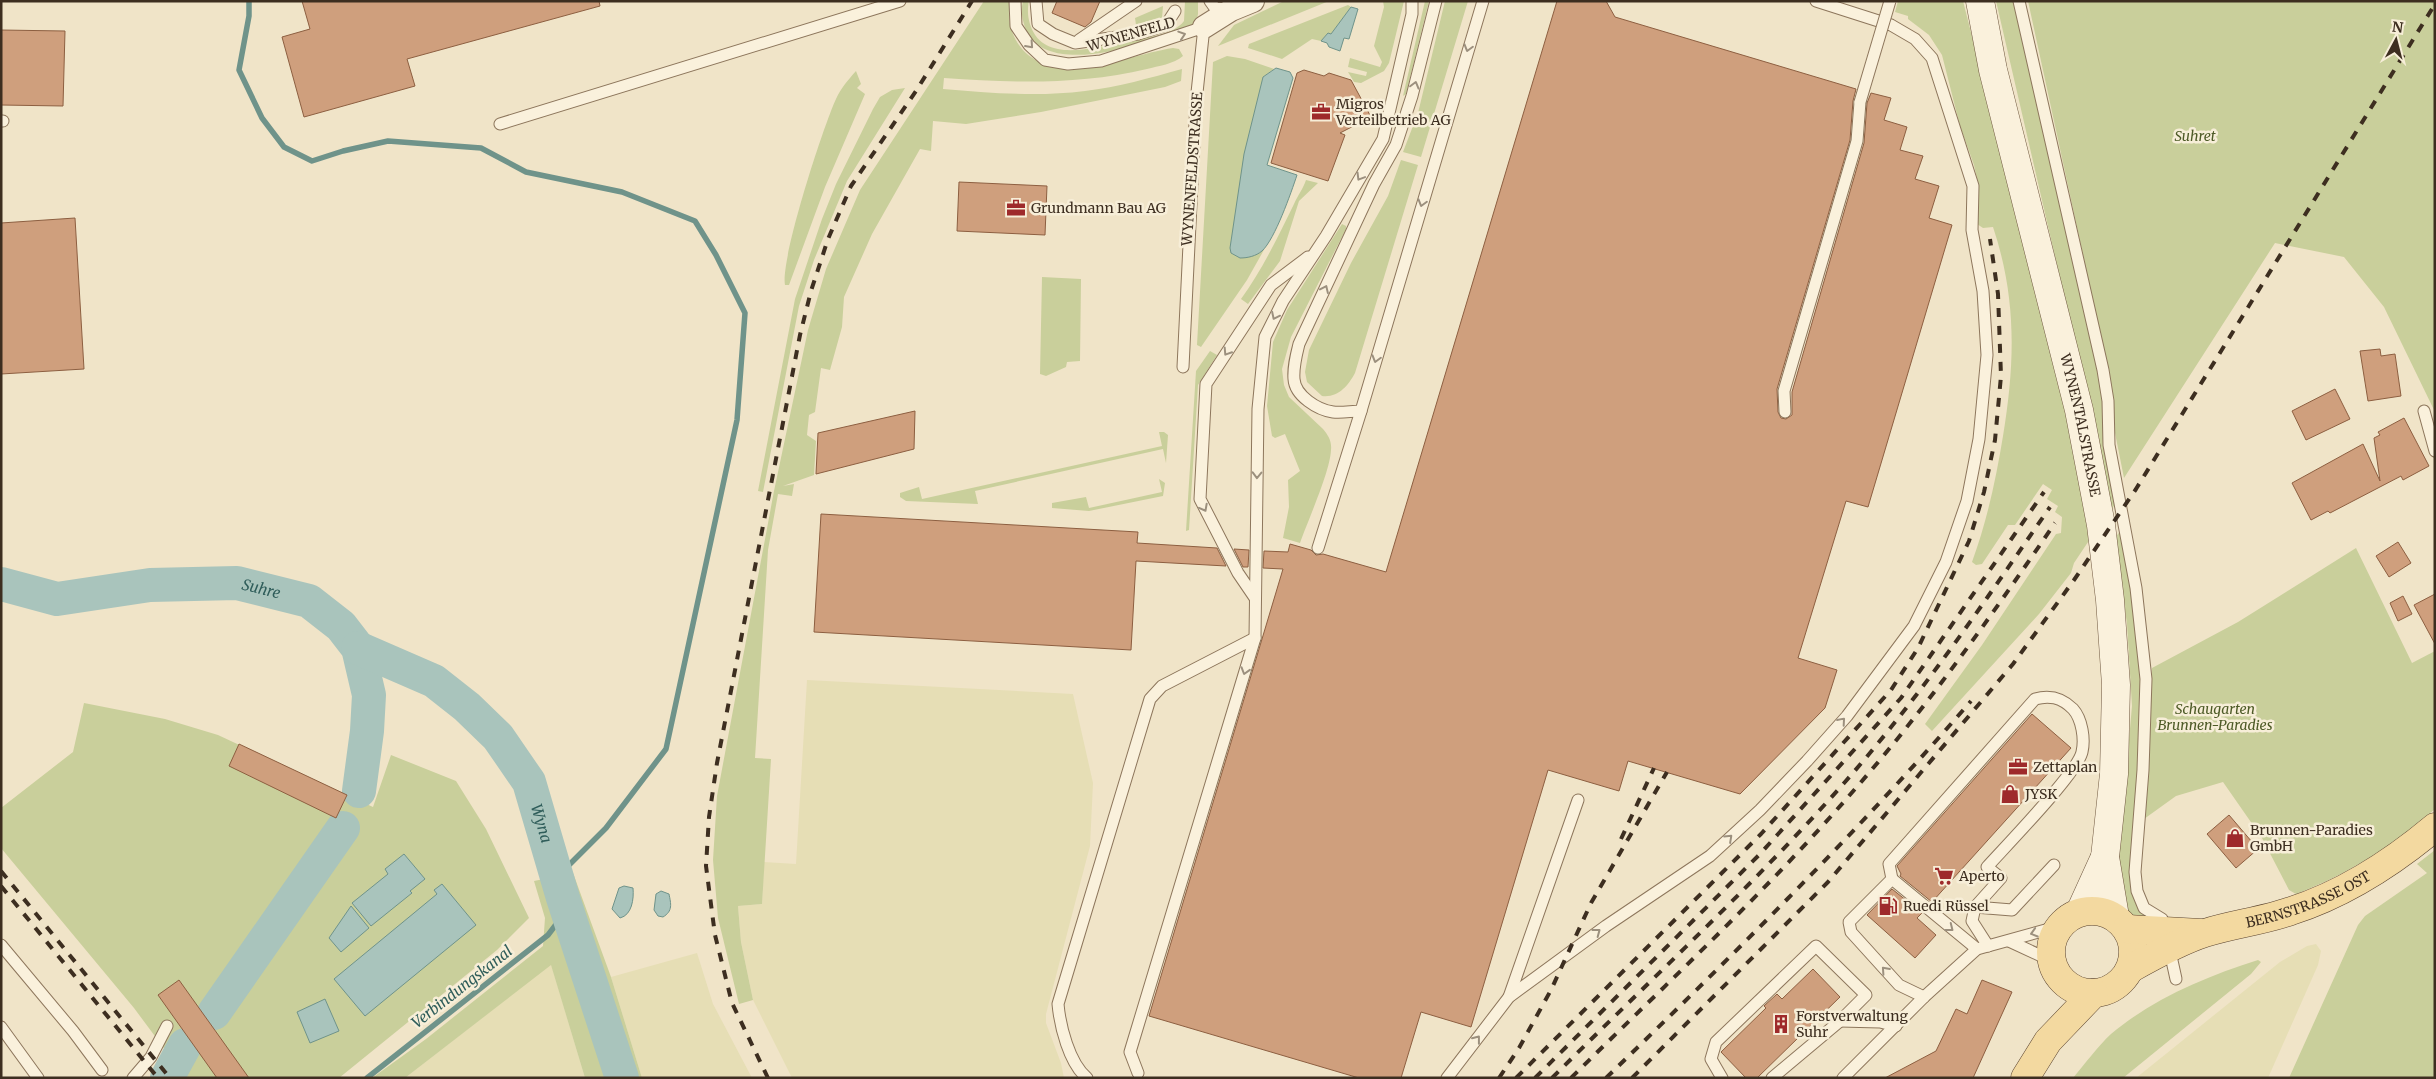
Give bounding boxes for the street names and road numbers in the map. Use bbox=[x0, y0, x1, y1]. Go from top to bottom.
street label: WYNENFELD bbox=[1084, 13, 1178, 56]
street label: WYNENFELDSTRASSE bbox=[1178, 91, 1206, 248]
street label: WYNENTALSTRASSE bbox=[2056, 351, 2104, 498]
street label: BERNSTRASSE OST bbox=[2244, 867, 2374, 932]

